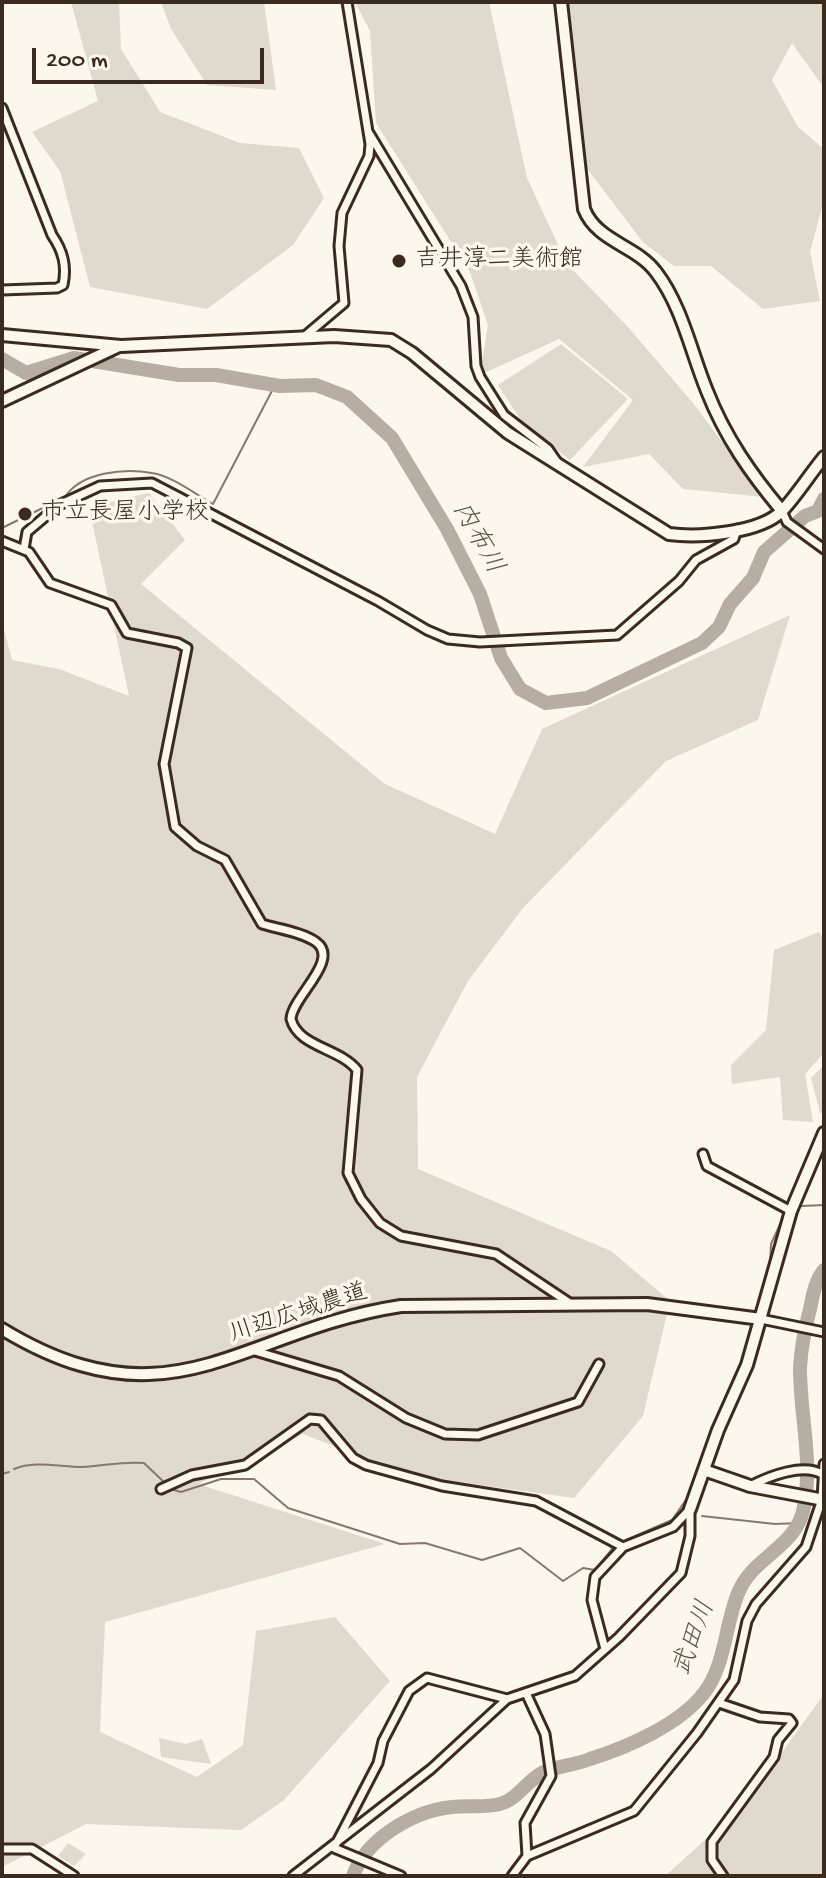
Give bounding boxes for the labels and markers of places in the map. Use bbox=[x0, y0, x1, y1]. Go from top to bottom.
place label: 吉井淳二美術館 bbox=[415, 247, 583, 275]
marker: 吉井淳二美術館 bbox=[390, 252, 408, 270]
place label: 市立長屋小学校 bbox=[41, 500, 209, 528]
marker: 市立長屋小学校 bbox=[16, 505, 34, 523]

